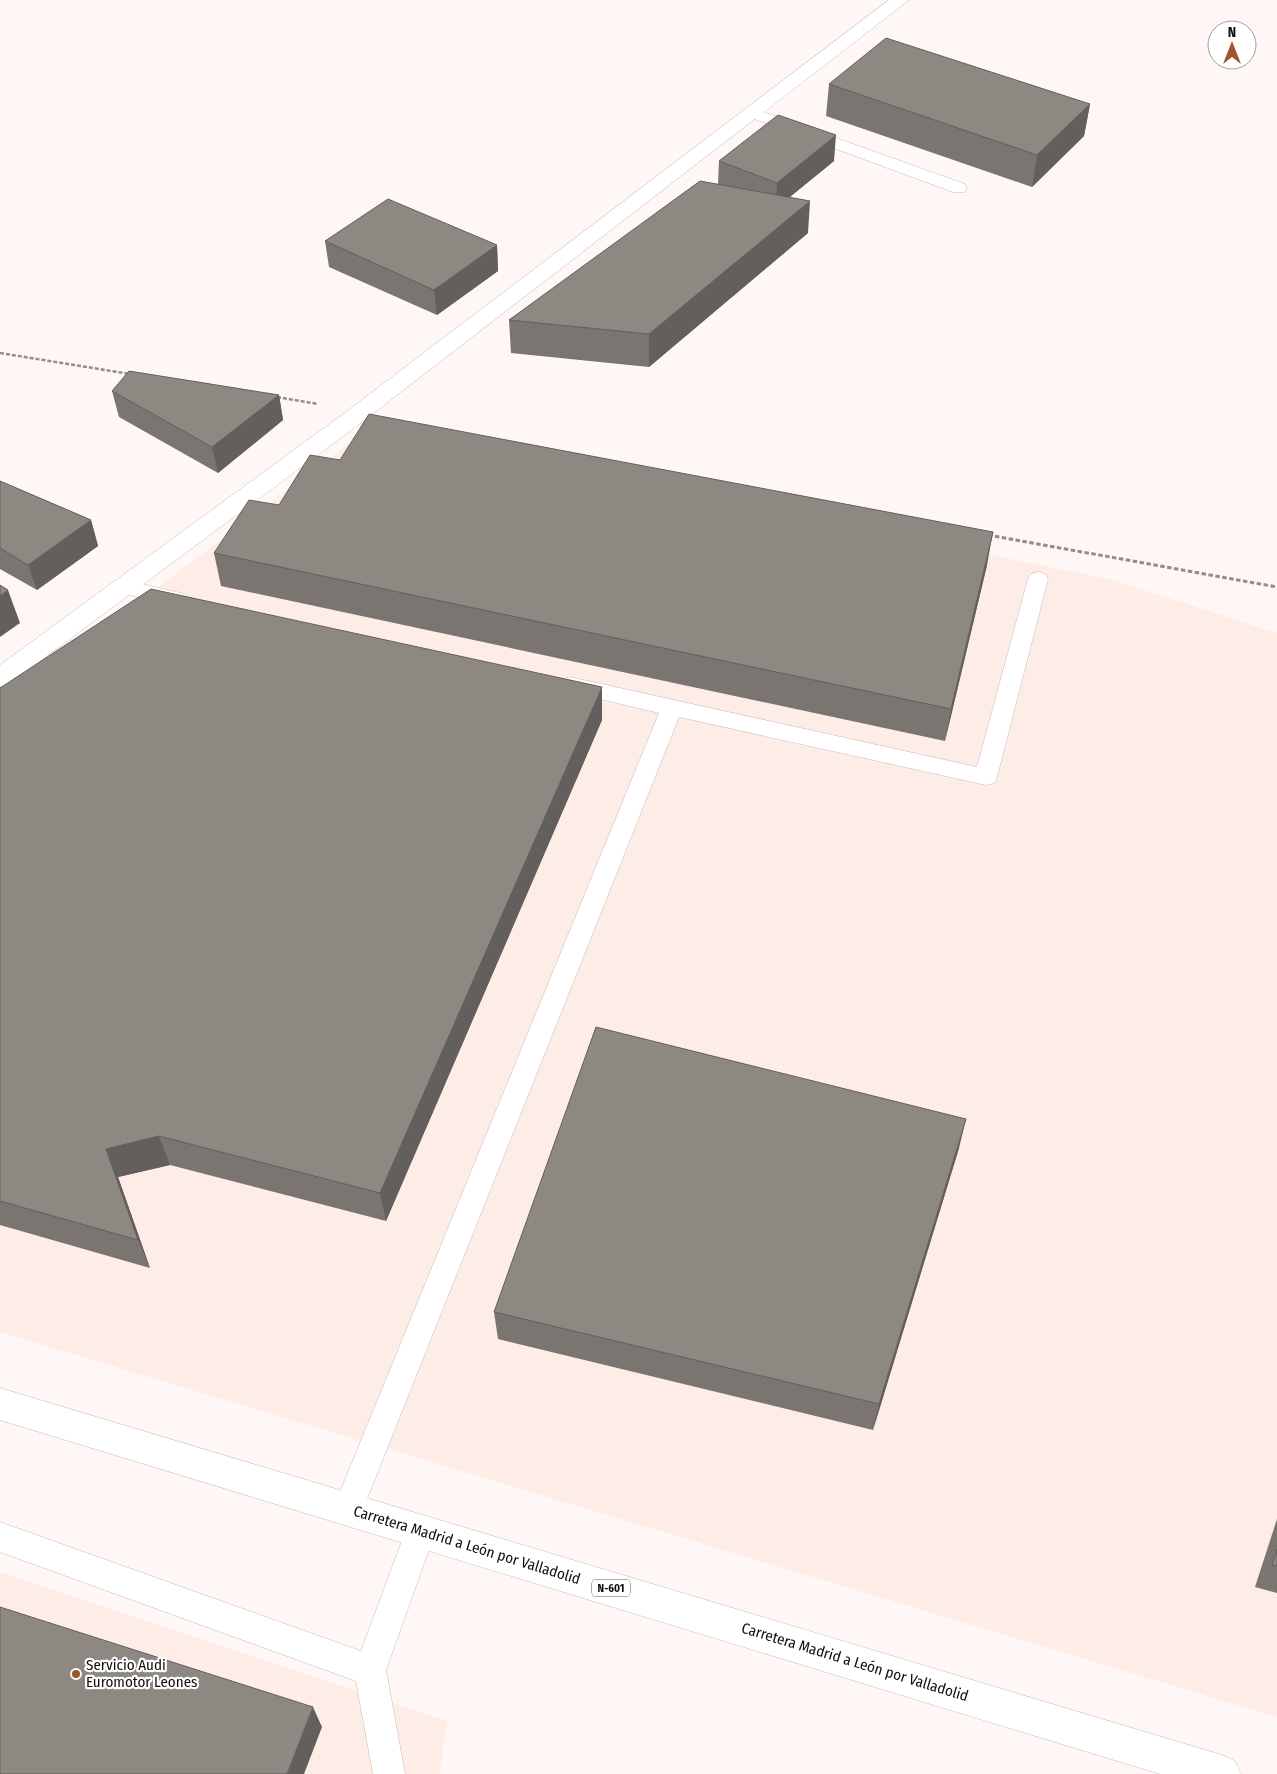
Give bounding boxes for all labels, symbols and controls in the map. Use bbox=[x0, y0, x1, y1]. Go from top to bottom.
north arrow bbox=[1207, 20, 1257, 70]
text: N bbox=[1228, 24, 1236, 41]
street label: Carretera Madrid a León por Valladolid bbox=[351, 1502, 583, 1588]
road number: N-601 bbox=[592, 1580, 630, 1596]
street label: Carretera Madrid a León por Valladolid bbox=[739, 1619, 971, 1705]
place label: Servicio Audi Euromotor Leones bbox=[86, 1656, 197, 1691]
marker: Servicio Audi Euromotor Leones bbox=[70, 1668, 82, 1680]

